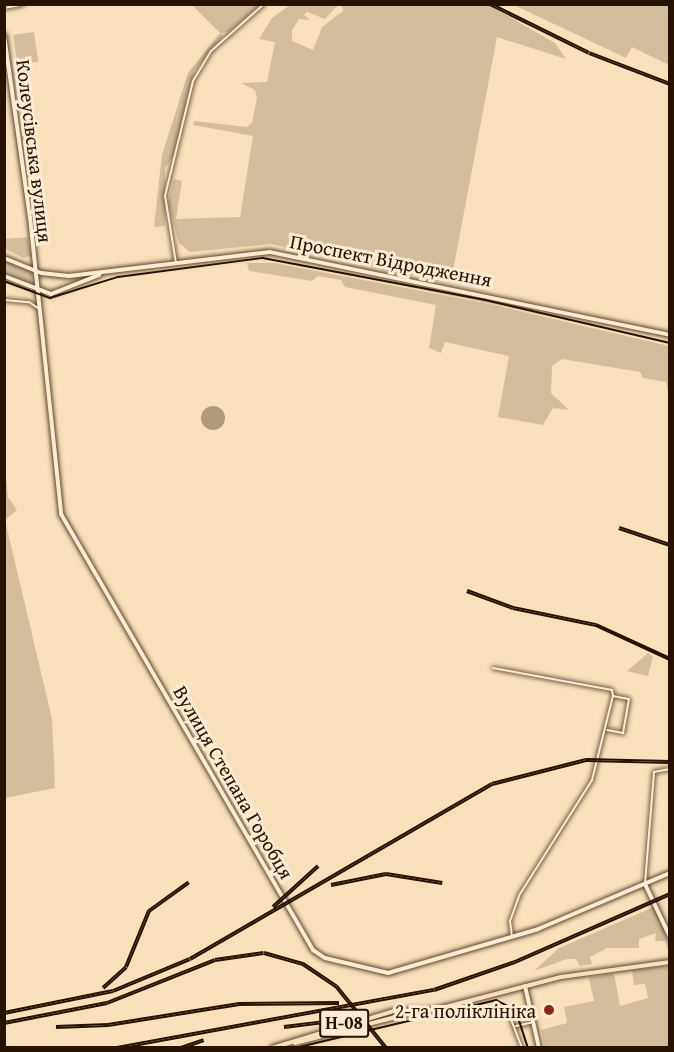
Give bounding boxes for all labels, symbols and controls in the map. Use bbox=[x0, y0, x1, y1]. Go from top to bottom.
street label: Колеусівська вулиця bbox=[12, 58, 58, 244]
street label: Проспект Відродження bbox=[288, 229, 494, 291]
street label: Вулиця Степана Горобця bbox=[169, 681, 299, 883]
place label: 2-га поліклініка bbox=[395, 998, 536, 1022]
marker: 2-га поліклініка bbox=[540, 1001, 558, 1019]
road number: Н-08 bbox=[318, 1008, 370, 1038]

